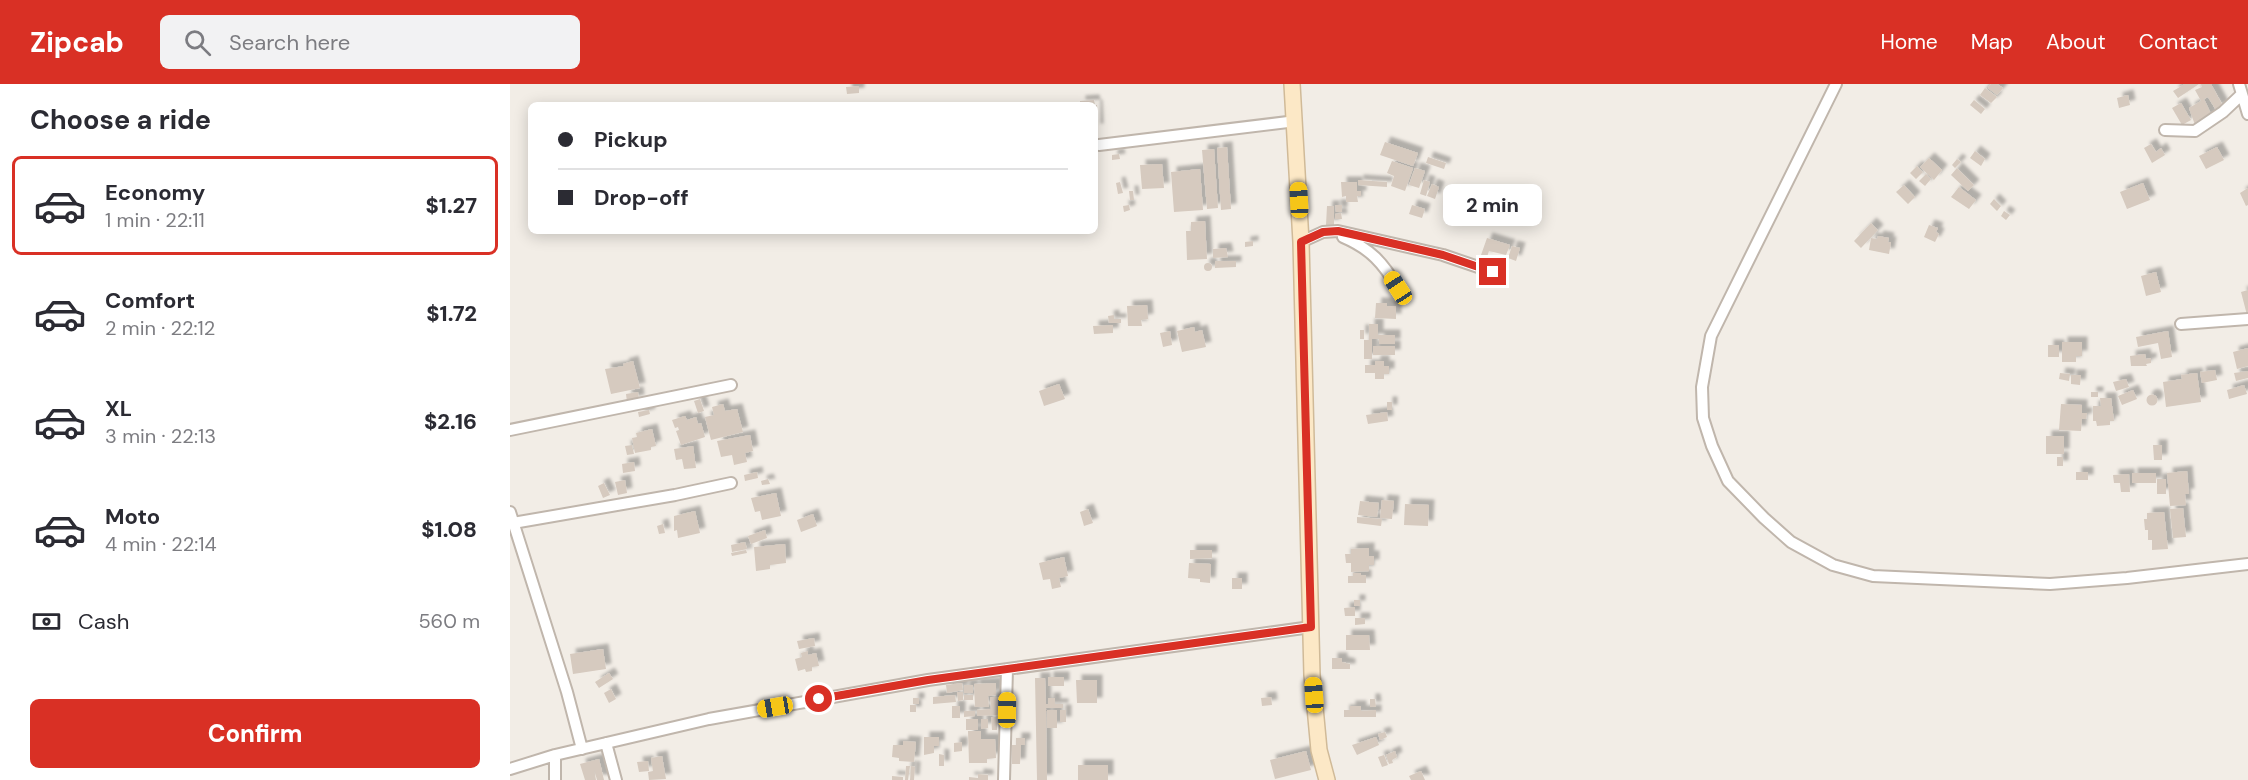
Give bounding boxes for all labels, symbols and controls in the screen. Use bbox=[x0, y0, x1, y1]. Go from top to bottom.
search box bbox=[160, 15, 580, 69]
text: Zipcab bbox=[30, 24, 124, 61]
icon: search bbox=[181, 26, 214, 59]
text: Search here bbox=[229, 28, 350, 57]
text: Home bbox=[1880, 28, 1938, 56]
text: Map bbox=[1971, 28, 2013, 56]
text: About bbox=[2046, 28, 2106, 56]
text: Contact bbox=[2139, 28, 2218, 56]
text: Choose a ride bbox=[30, 102, 211, 137]
text: Pickup bbox=[594, 125, 668, 154]
text: Economy bbox=[105, 178, 205, 207]
icon: car bbox=[33, 179, 87, 233]
car bbox=[1289, 182, 1309, 218]
text: Drop-off bbox=[594, 183, 689, 212]
callout: 2 min bbox=[1444, 185, 1542, 227]
text: $1.27 bbox=[425, 191, 477, 220]
text: 2 min bbox=[1466, 192, 1519, 218]
text: 1 min · 22:11 bbox=[105, 207, 205, 233]
route end bbox=[1479, 258, 1506, 285]
car bbox=[1381, 268, 1415, 308]
text: Comfort bbox=[105, 286, 195, 315]
icon: car bbox=[33, 287, 87, 341]
text: $1.72 bbox=[426, 299, 477, 328]
text: 2 min · 22:12 bbox=[105, 315, 215, 341]
text: XL bbox=[105, 394, 132, 423]
icon: car bbox=[33, 395, 87, 449]
text: $2.16 bbox=[424, 407, 477, 436]
text: 3 min · 22:13 bbox=[105, 423, 216, 449]
text: Moto bbox=[105, 502, 160, 531]
icon: car bbox=[33, 503, 87, 557]
text: $1.08 bbox=[421, 515, 477, 544]
text: 4 min · 22:14 bbox=[105, 531, 217, 557]
icon: cash bbox=[30, 605, 63, 638]
text: Cash bbox=[78, 607, 129, 636]
text: 560 m bbox=[418, 608, 480, 634]
car bbox=[1304, 676, 1324, 714]
route start bbox=[805, 685, 832, 712]
car bbox=[998, 692, 1016, 728]
car bbox=[756, 695, 794, 719]
button: Confirm bbox=[30, 699, 480, 768]

